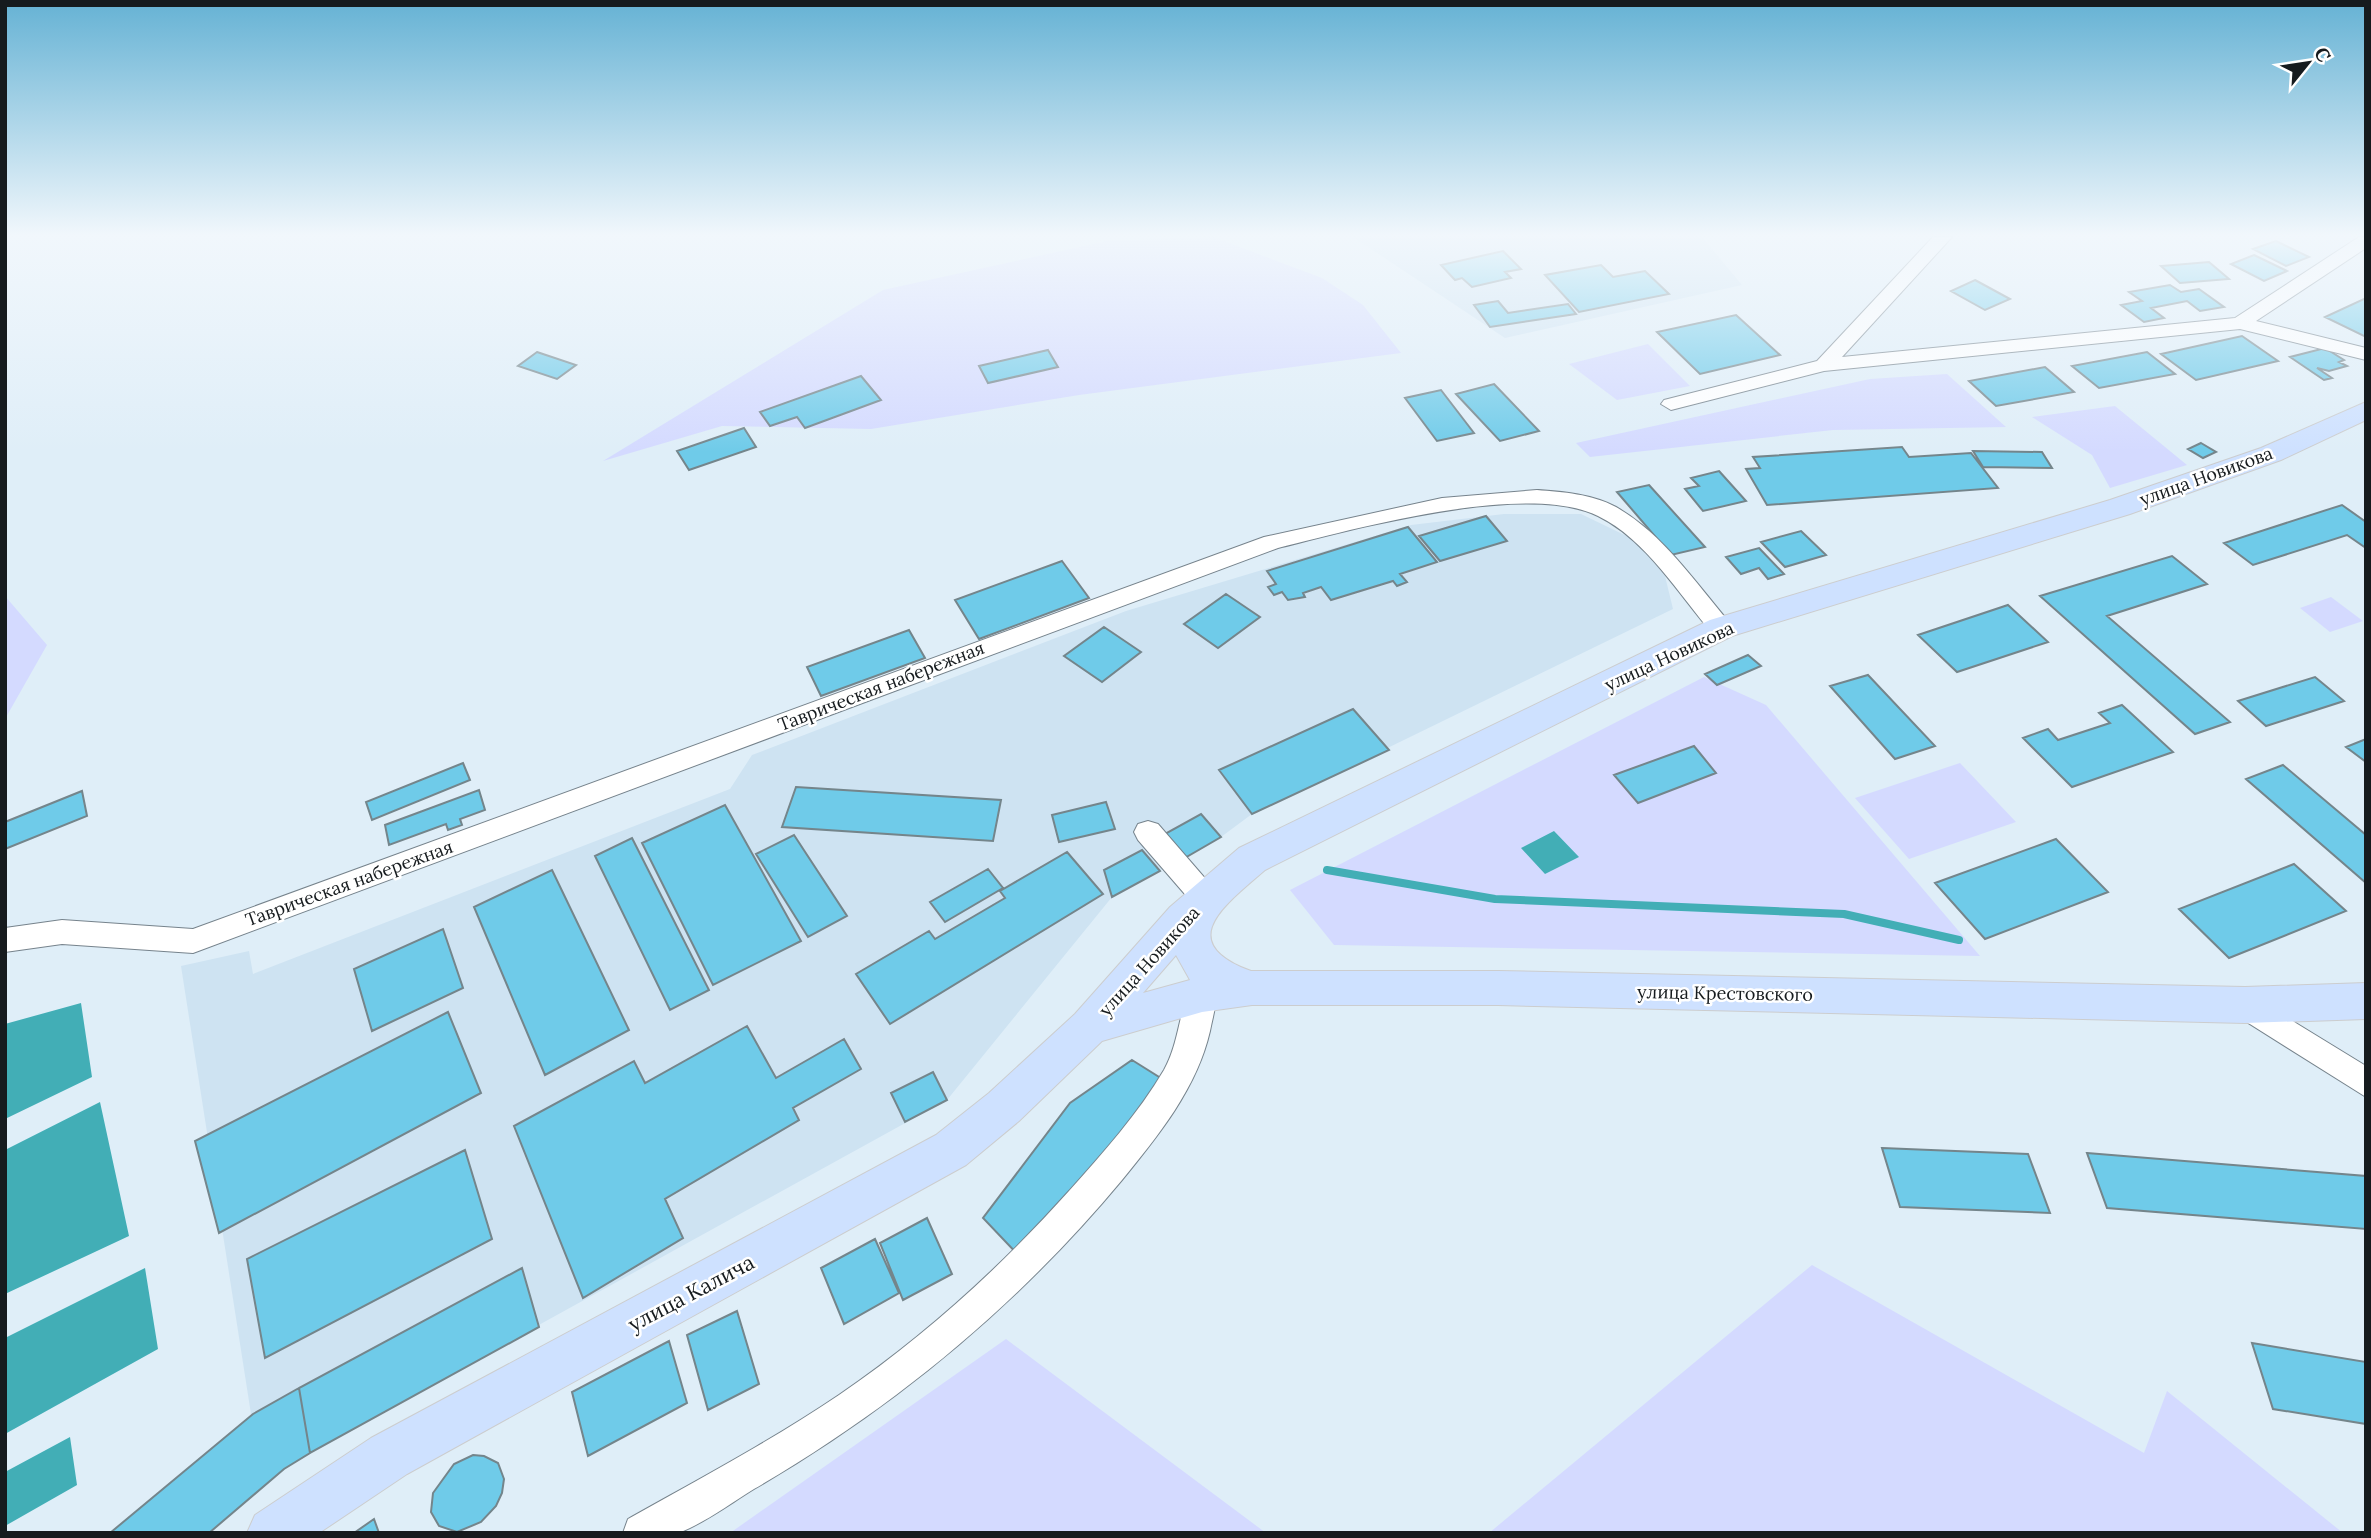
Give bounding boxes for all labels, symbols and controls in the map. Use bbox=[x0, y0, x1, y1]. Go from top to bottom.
north arrow bbox=[2273, 28, 2343, 98]
text: С bbox=[2309, 43, 2336, 66]
street label: улица Новикова bbox=[2136, 441, 2276, 511]
street label: улица Новикова bbox=[1601, 616, 1737, 696]
street label: Таврическая набережная bbox=[775, 636, 987, 736]
street label: Таврическая набережная bbox=[242, 835, 456, 931]
street label: улица Новикова bbox=[1094, 901, 1204, 1021]
street label: улица Крестовского bbox=[1637, 980, 1813, 1006]
street label: улица Калича bbox=[623, 1248, 759, 1338]

